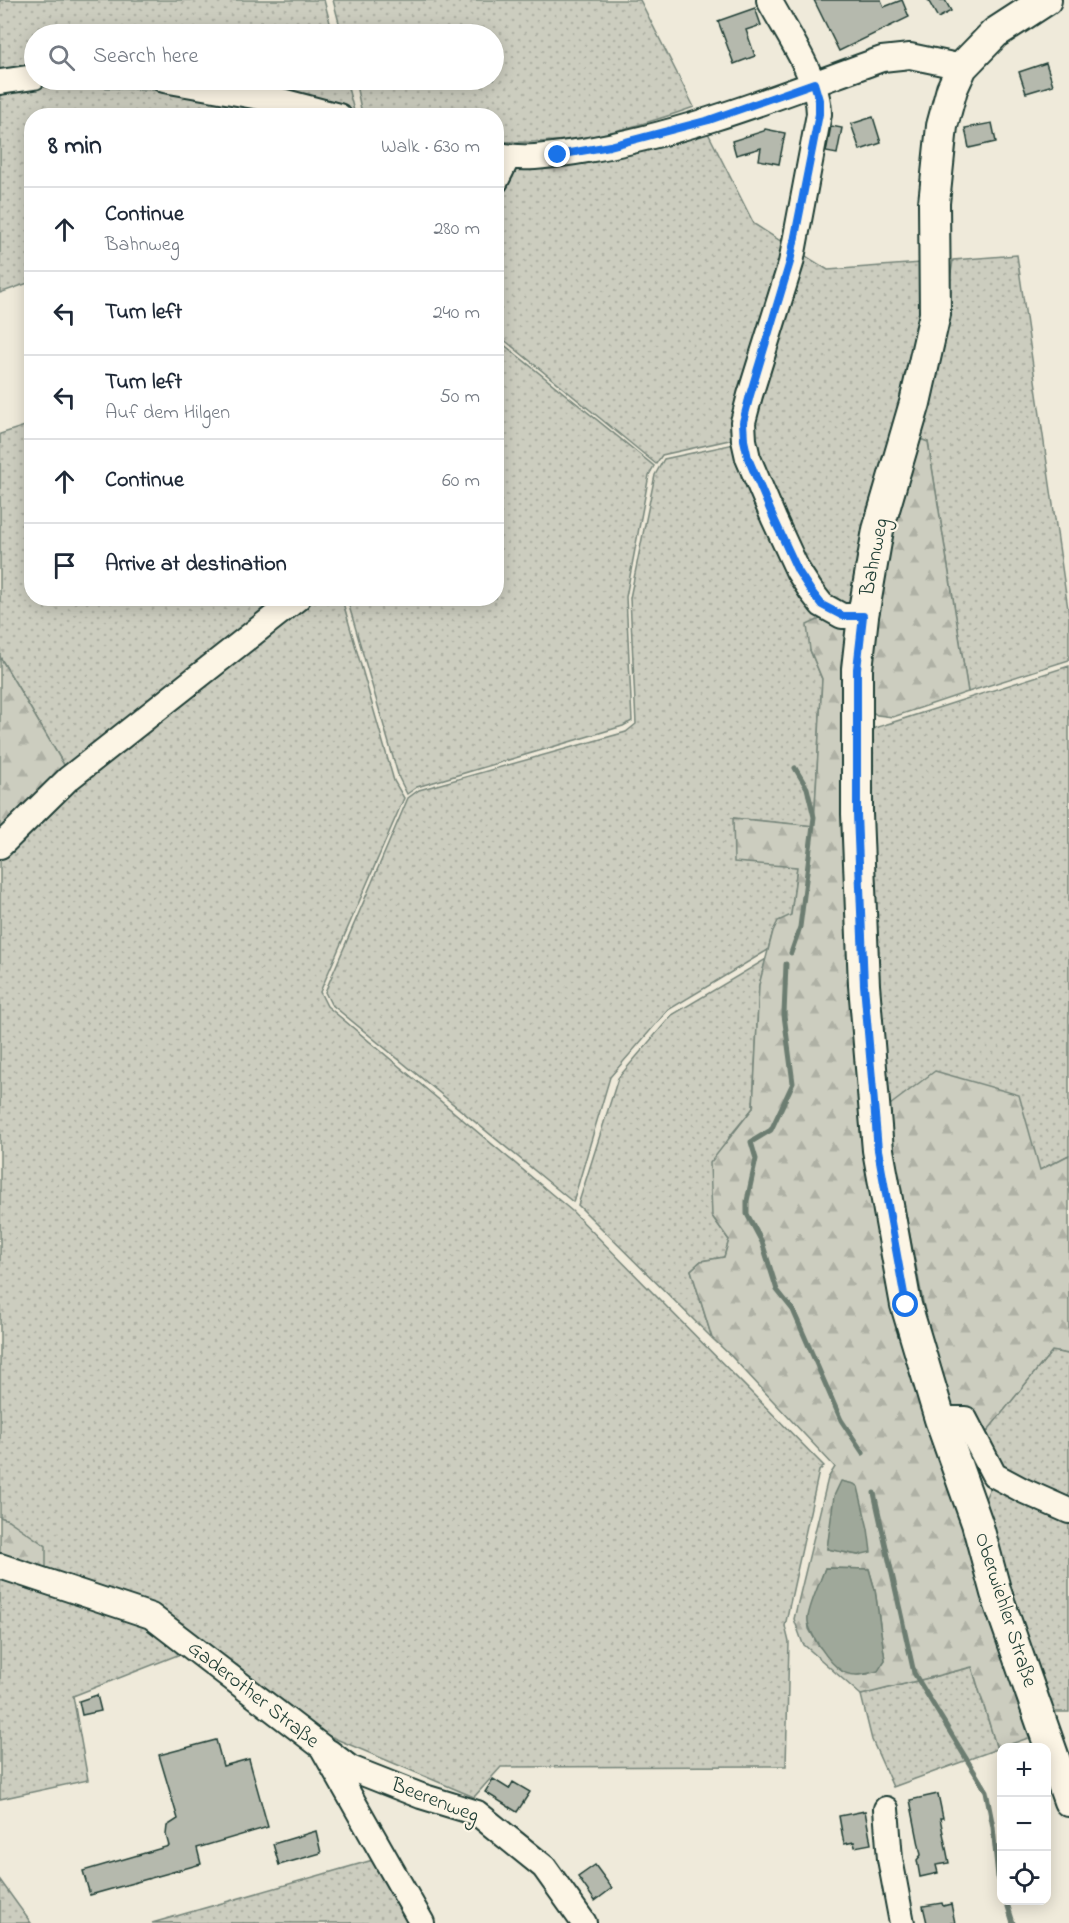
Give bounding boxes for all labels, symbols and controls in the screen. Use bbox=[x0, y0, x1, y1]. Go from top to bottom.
search box bbox=[24, 24, 504, 90]
icon: search bbox=[45, 41, 78, 74]
text: Search here bbox=[93, 41, 198, 73]
text: 8 min bbox=[48, 128, 102, 166]
text: Walk · 630 m bbox=[381, 133, 480, 162]
route end bbox=[544, 141, 570, 167]
text: Continue bbox=[105, 199, 184, 231]
icon: ahead bbox=[48, 213, 81, 246]
text: 280 m bbox=[433, 215, 480, 244]
text: Bahnweg bbox=[105, 231, 180, 260]
icon: left bbox=[48, 297, 81, 330]
text: Turn left bbox=[105, 297, 182, 329]
text: 240 m bbox=[433, 299, 480, 328]
text: Turn left bbox=[105, 367, 182, 399]
icon: left bbox=[48, 381, 81, 414]
text: 50 m bbox=[439, 383, 480, 412]
text: Auf dem Hilgen bbox=[105, 399, 230, 428]
icon: ahead bbox=[48, 465, 81, 498]
text: Continue bbox=[105, 465, 184, 497]
text: 60 m bbox=[442, 467, 480, 496]
street label: Bahnweg bbox=[853, 516, 899, 600]
icon: arrive bbox=[48, 549, 81, 582]
text: Arrive at destination bbox=[105, 549, 287, 581]
route start bbox=[892, 1291, 918, 1317]
street label: Oberwiehler Straße bbox=[966, 1529, 1044, 1692]
street label: Gaderother Straße bbox=[181, 1634, 326, 1756]
map controls bbox=[997, 1743, 1051, 1905]
button: + bbox=[997, 1743, 1051, 1797]
street label: Beerenweg bbox=[385, 1770, 483, 1833]
button: − bbox=[997, 1797, 1051, 1851]
button: locate bbox=[997, 1851, 1051, 1905]

